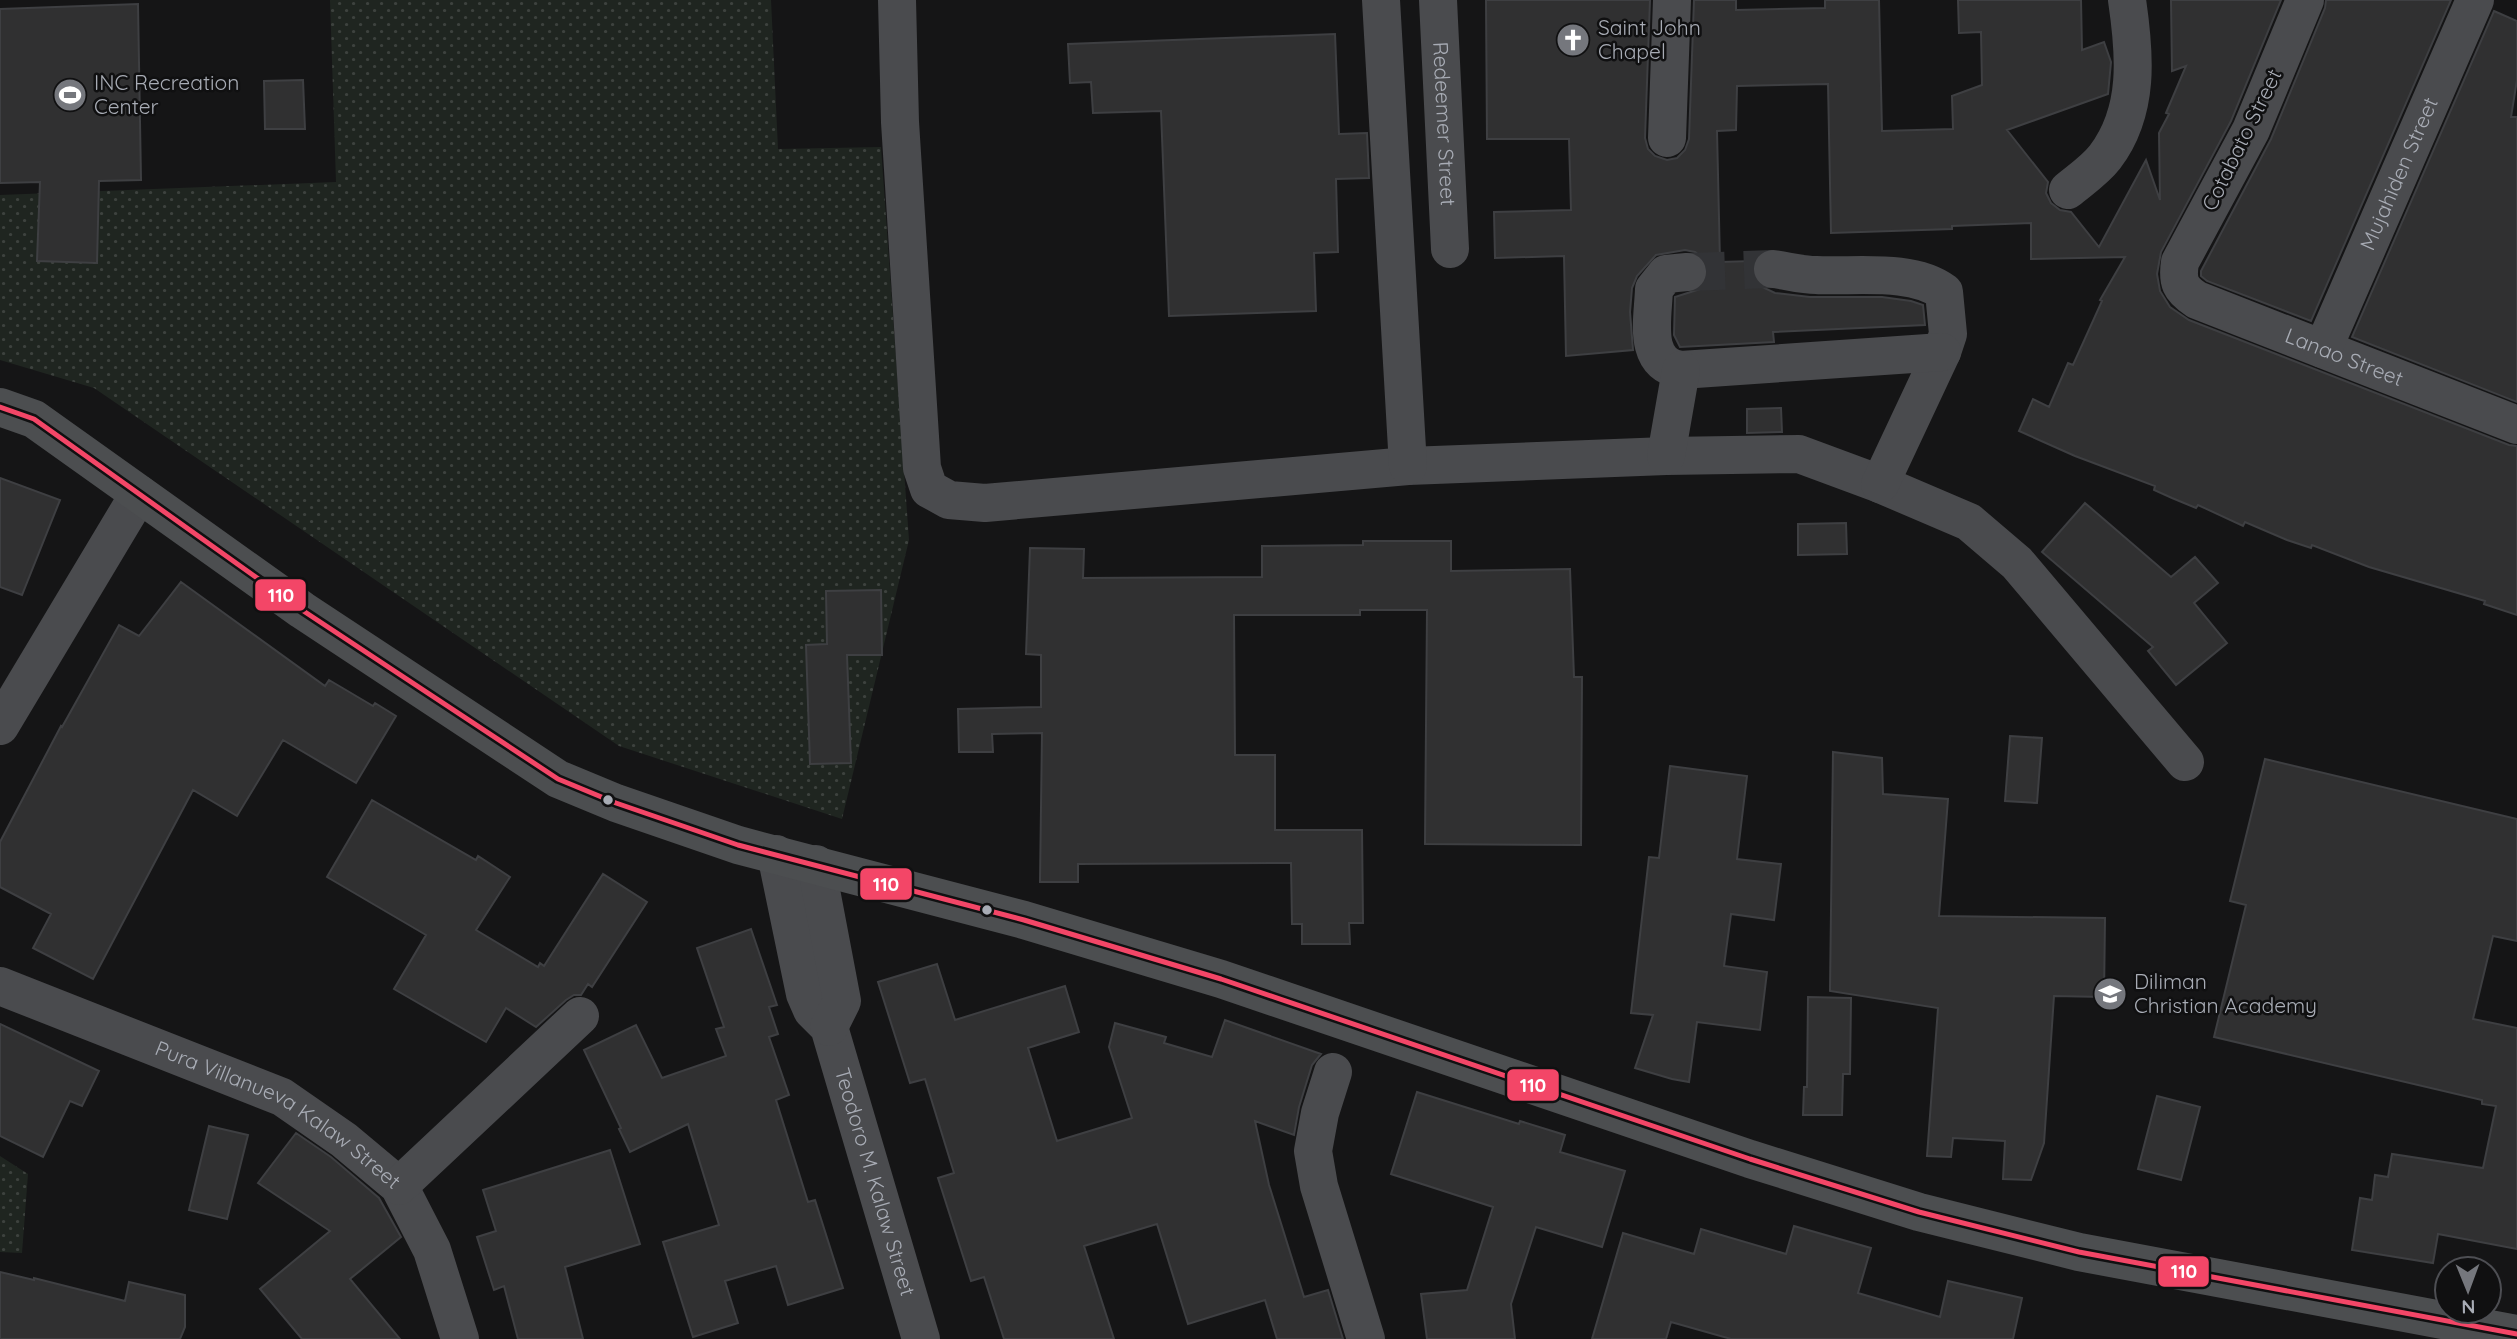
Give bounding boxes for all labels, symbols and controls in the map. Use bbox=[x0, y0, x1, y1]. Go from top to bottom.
place label: Saint John Chapel bbox=[1598, 14, 1701, 64]
church icon: Saint John Chapel bbox=[1554, 21, 1592, 59]
street label: Redeemer Street bbox=[1428, 41, 1462, 207]
street label: Cotabato Street bbox=[2196, 64, 2287, 215]
place label: INC Recreation Center bbox=[94, 69, 239, 119]
sports icon: INC Recreation Center bbox=[51, 76, 89, 114]
street label: Mujahiden Street bbox=[2354, 93, 2443, 254]
street label: Lanao Street bbox=[2282, 322, 2407, 391]
line badge: 110 bbox=[254, 578, 307, 612]
text: 110 bbox=[268, 583, 294, 607]
unlabelled marker bbox=[601, 793, 615, 807]
line badge: 110 bbox=[859, 867, 913, 901]
text: 110 bbox=[873, 872, 899, 896]
unlabelled marker bbox=[980, 903, 994, 917]
place label: Diliman Christian Academy bbox=[2134, 968, 2317, 1018]
school or university icon: Diliman Christian Academy bbox=[2091, 975, 2129, 1013]
street label: Pura Villanueva Kalaw Street bbox=[152, 1034, 406, 1194]
street label: Teodoro M. Kalaw Street bbox=[830, 1065, 922, 1299]
line badge: 110 bbox=[1506, 1068, 1560, 1102]
text: 110 bbox=[1520, 1073, 1546, 1097]
line badge: 110 bbox=[2157, 1255, 2210, 1288]
north arrow bbox=[2433, 1255, 2503, 1325]
text: 110 bbox=[2171, 1259, 2197, 1283]
text: N bbox=[2461, 1295, 2475, 1319]

